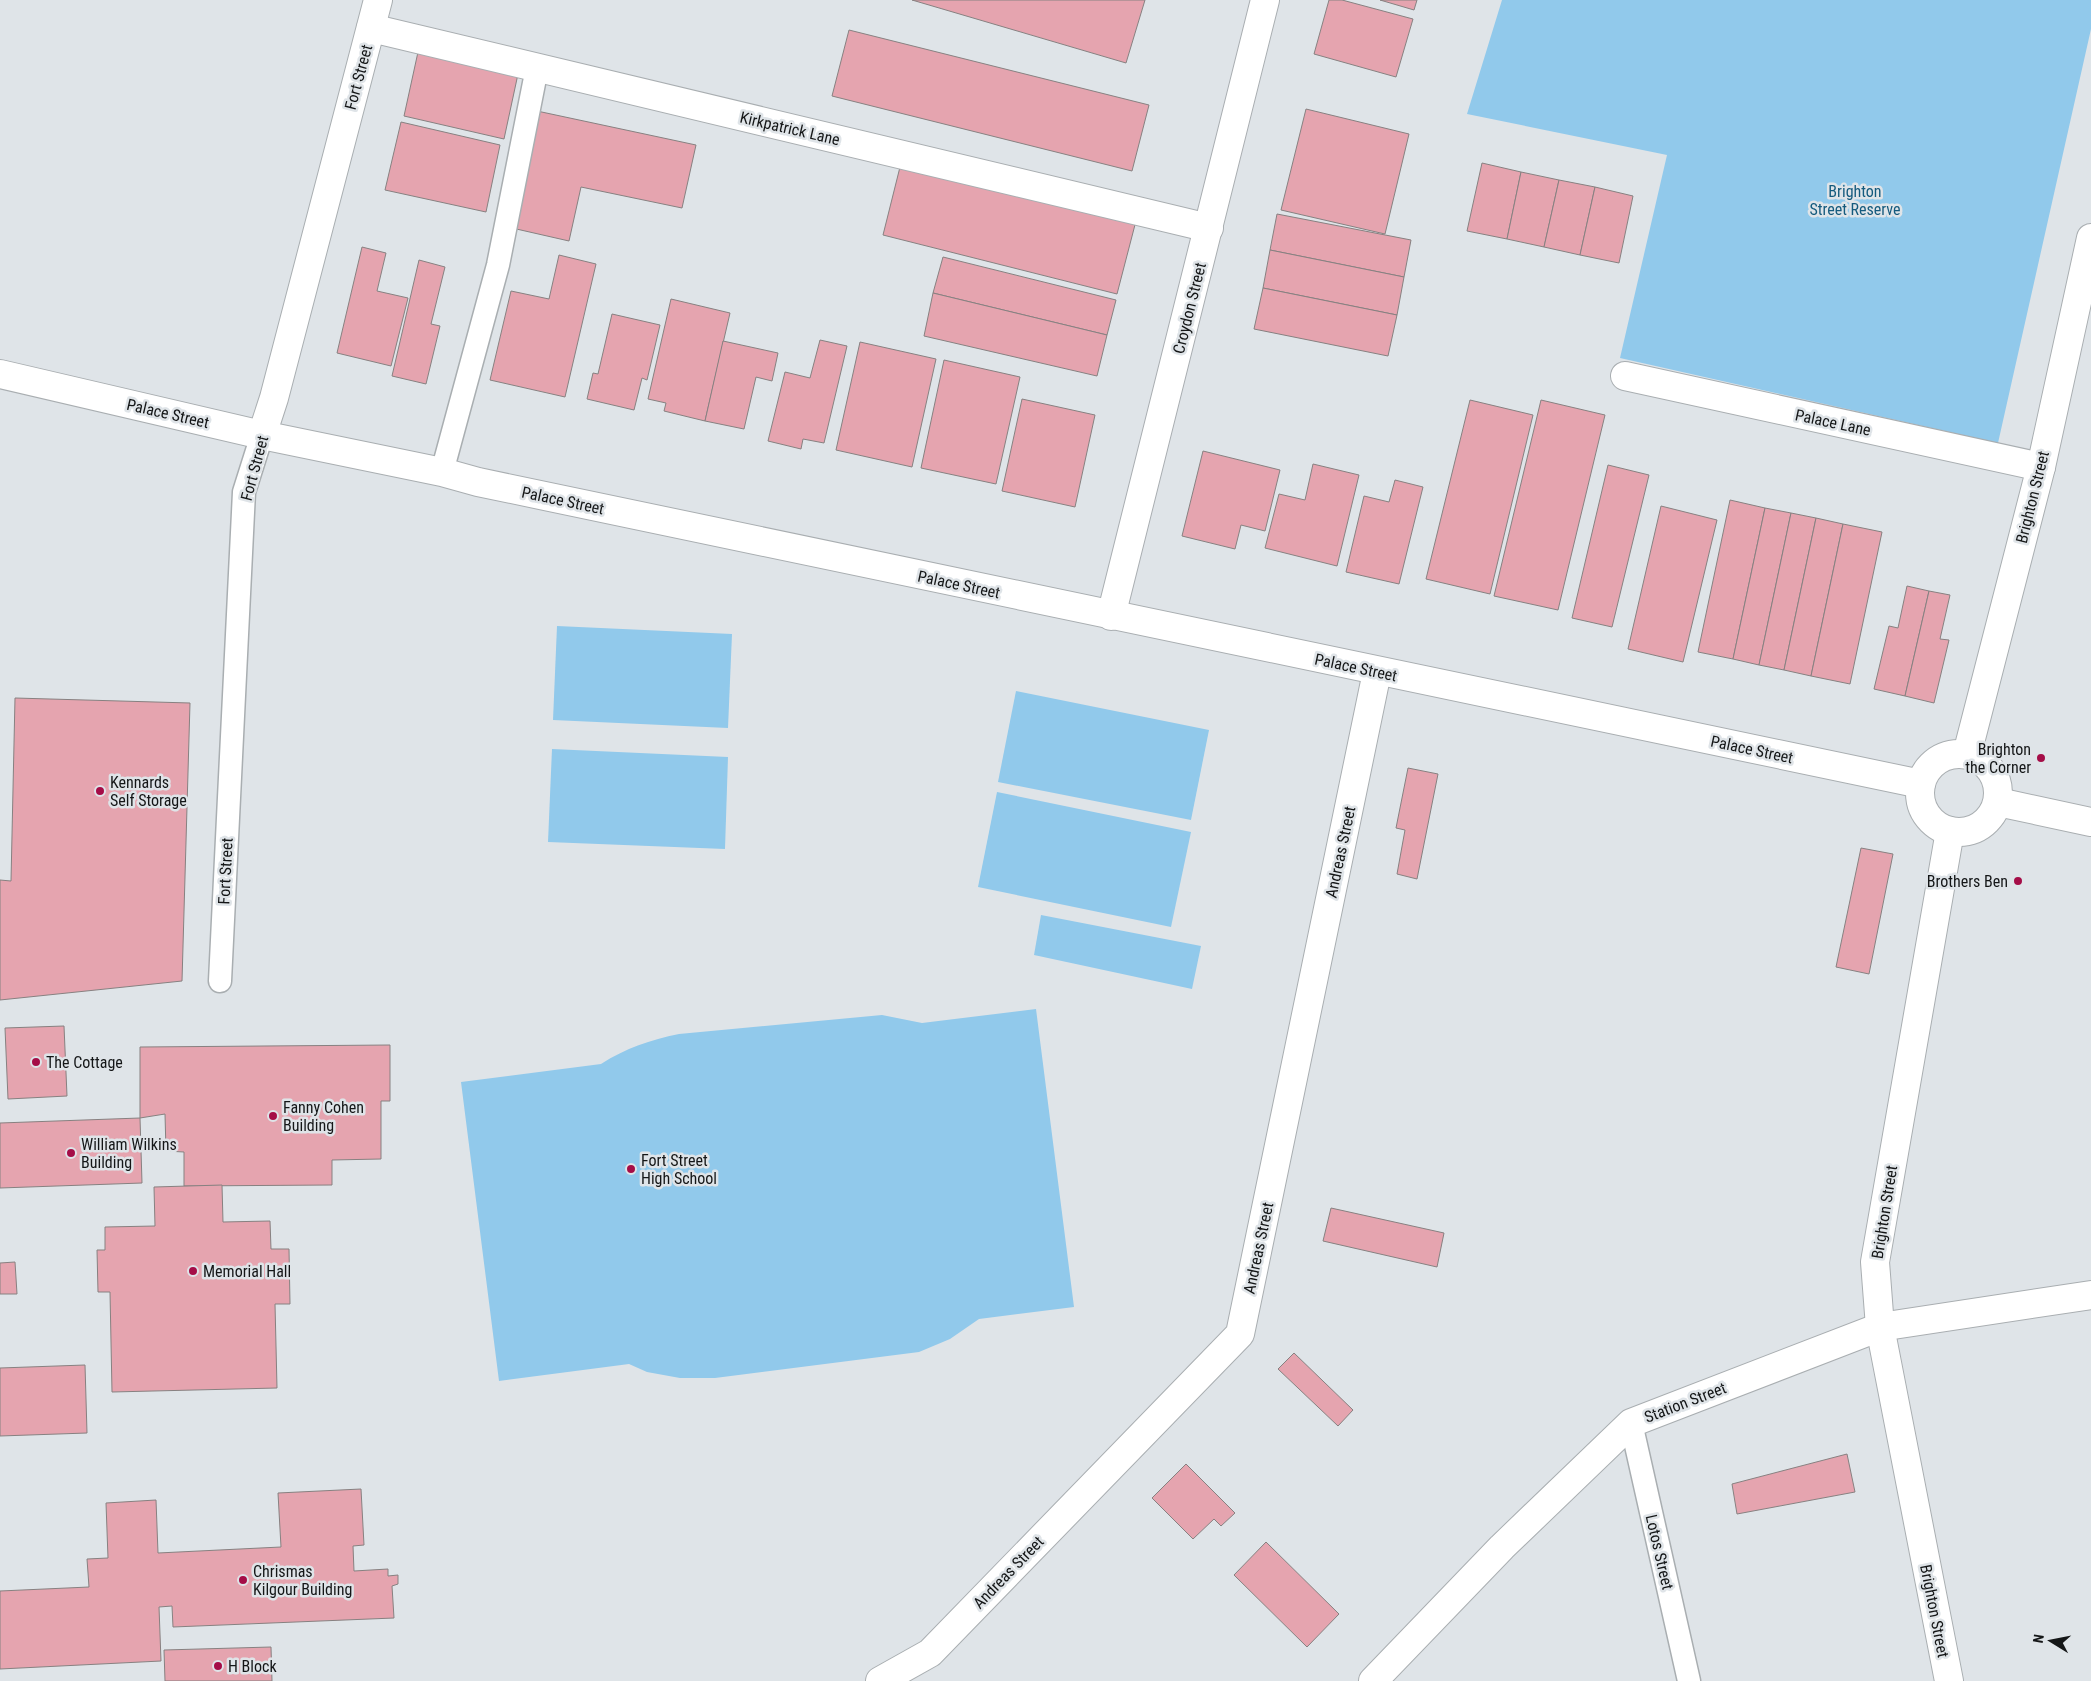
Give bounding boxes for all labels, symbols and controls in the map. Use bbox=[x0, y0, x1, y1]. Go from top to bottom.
street label: Fort Street bbox=[341, 42, 376, 112]
street label: Kirkpatrick Lane bbox=[738, 108, 842, 149]
park label: Brighton Street Reserve bbox=[1809, 182, 1901, 219]
street label: Croydon Street bbox=[1169, 260, 1210, 356]
street label: Palace Street bbox=[125, 395, 211, 432]
street label: Palace Lane bbox=[1793, 405, 1872, 440]
street label: Fort Street bbox=[237, 433, 272, 503]
street label: Brighton Street bbox=[2012, 449, 2053, 545]
street label: Palace Street bbox=[520, 482, 606, 519]
street label: Palace Street bbox=[916, 566, 1002, 603]
street label: Palace Street bbox=[1313, 649, 1399, 686]
street label: Palace Street bbox=[1709, 731, 1795, 768]
place label: Brighton the Corner bbox=[1965, 740, 2031, 777]
marker: Brighton the Corner bbox=[2035, 752, 2047, 764]
place label: Kennards Self Storage bbox=[110, 773, 187, 810]
marker: Kennards Self Storage bbox=[94, 785, 106, 797]
street label: Andreas Street bbox=[1322, 804, 1360, 900]
street label: Fort Street bbox=[214, 837, 237, 905]
place label: Brothers Ben bbox=[1927, 872, 2008, 891]
marker: Brothers Ben bbox=[2012, 875, 2024, 887]
place label: The Cottage bbox=[46, 1053, 123, 1072]
marker: The Cottage bbox=[30, 1056, 42, 1068]
place label: Fanny Cohen Building bbox=[283, 1098, 364, 1135]
marker: Fanny Cohen Building bbox=[267, 1110, 279, 1122]
place label: William Wilkins Building bbox=[81, 1135, 177, 1172]
marker: William Wilkins Building bbox=[65, 1147, 77, 1159]
place label: Fort Street High School bbox=[641, 1151, 717, 1188]
marker: Fort Street High School bbox=[625, 1163, 637, 1175]
street label: Brighton Street bbox=[1868, 1164, 1901, 1260]
street label: Andreas Street bbox=[1240, 1200, 1278, 1296]
place label: Memorial Hall bbox=[203, 1262, 291, 1281]
marker: Memorial Hall bbox=[187, 1265, 199, 1277]
street label: Station Street bbox=[1642, 1378, 1729, 1427]
street label: Lotos Street bbox=[1642, 1513, 1677, 1592]
street label: Andreas Street bbox=[969, 1532, 1048, 1612]
place label: Chrismas Kilgour Building bbox=[253, 1562, 352, 1599]
street label: Brighton Street bbox=[1916, 1563, 1953, 1660]
marker: Chrismas Kilgour Building bbox=[237, 1574, 249, 1586]
north arrow bbox=[2026, 1616, 2076, 1666]
text: N bbox=[2030, 1633, 2047, 1644]
place label: H Block bbox=[228, 1657, 277, 1676]
marker: H Block bbox=[212, 1660, 224, 1672]

